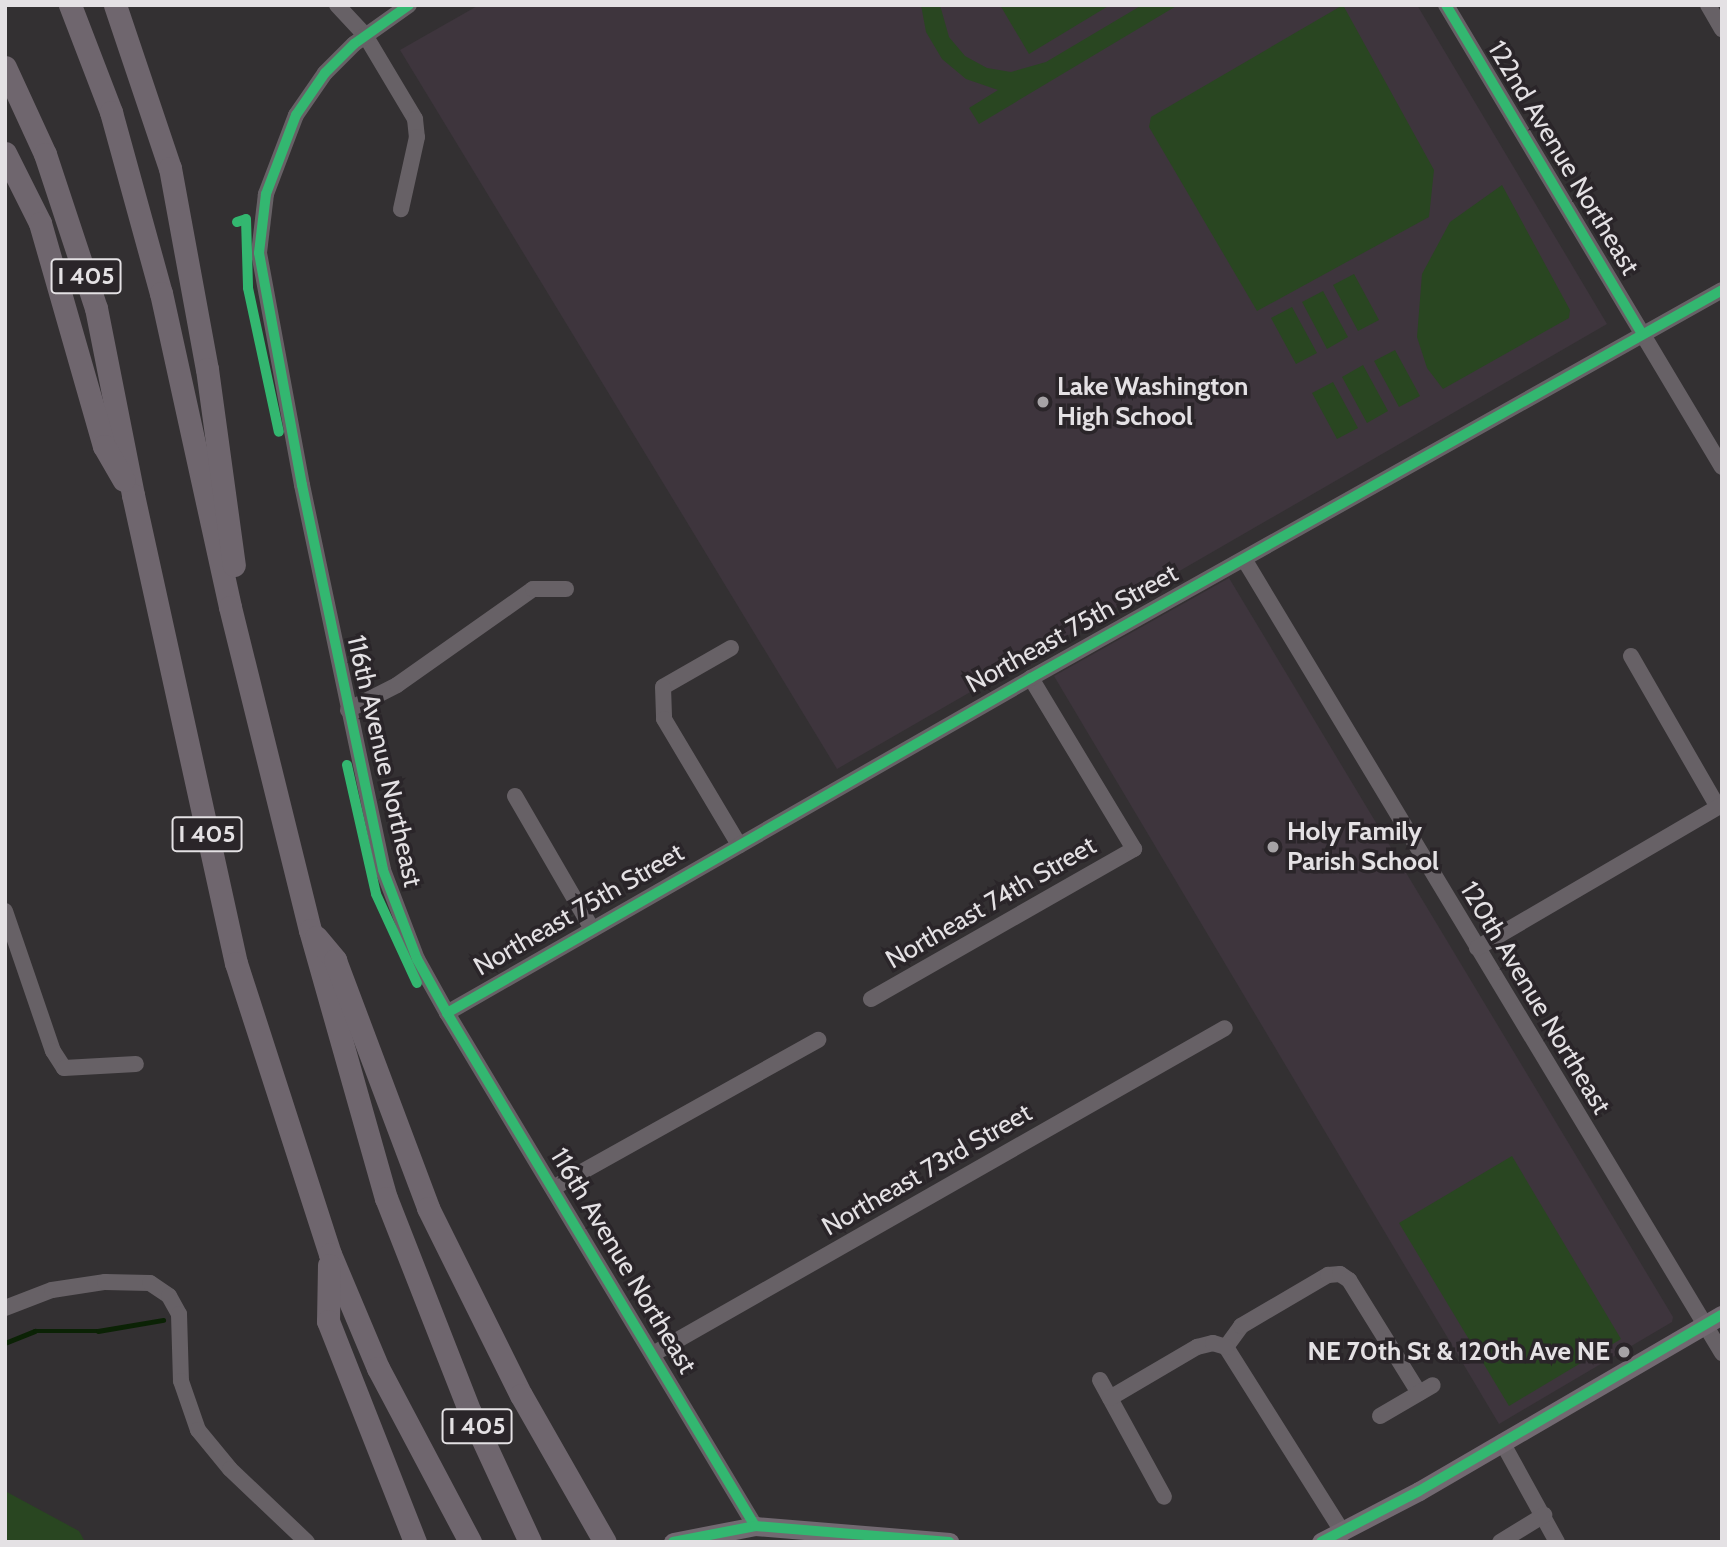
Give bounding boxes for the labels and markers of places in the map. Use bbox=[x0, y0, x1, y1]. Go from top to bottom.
place label: Lake Washington High School bbox=[1057, 371, 1248, 432]
marker: Lake Washington High School bbox=[1035, 394, 1051, 410]
place label: Holy Family Parish School bbox=[1287, 816, 1439, 878]
marker: Holy Family Parish School bbox=[1265, 839, 1281, 855]
place label: NE 70th St & 120th Ave NE bbox=[1308, 1336, 1610, 1368]
marker: NE 70th St & 120th Ave NE bbox=[1616, 1344, 1632, 1360]

